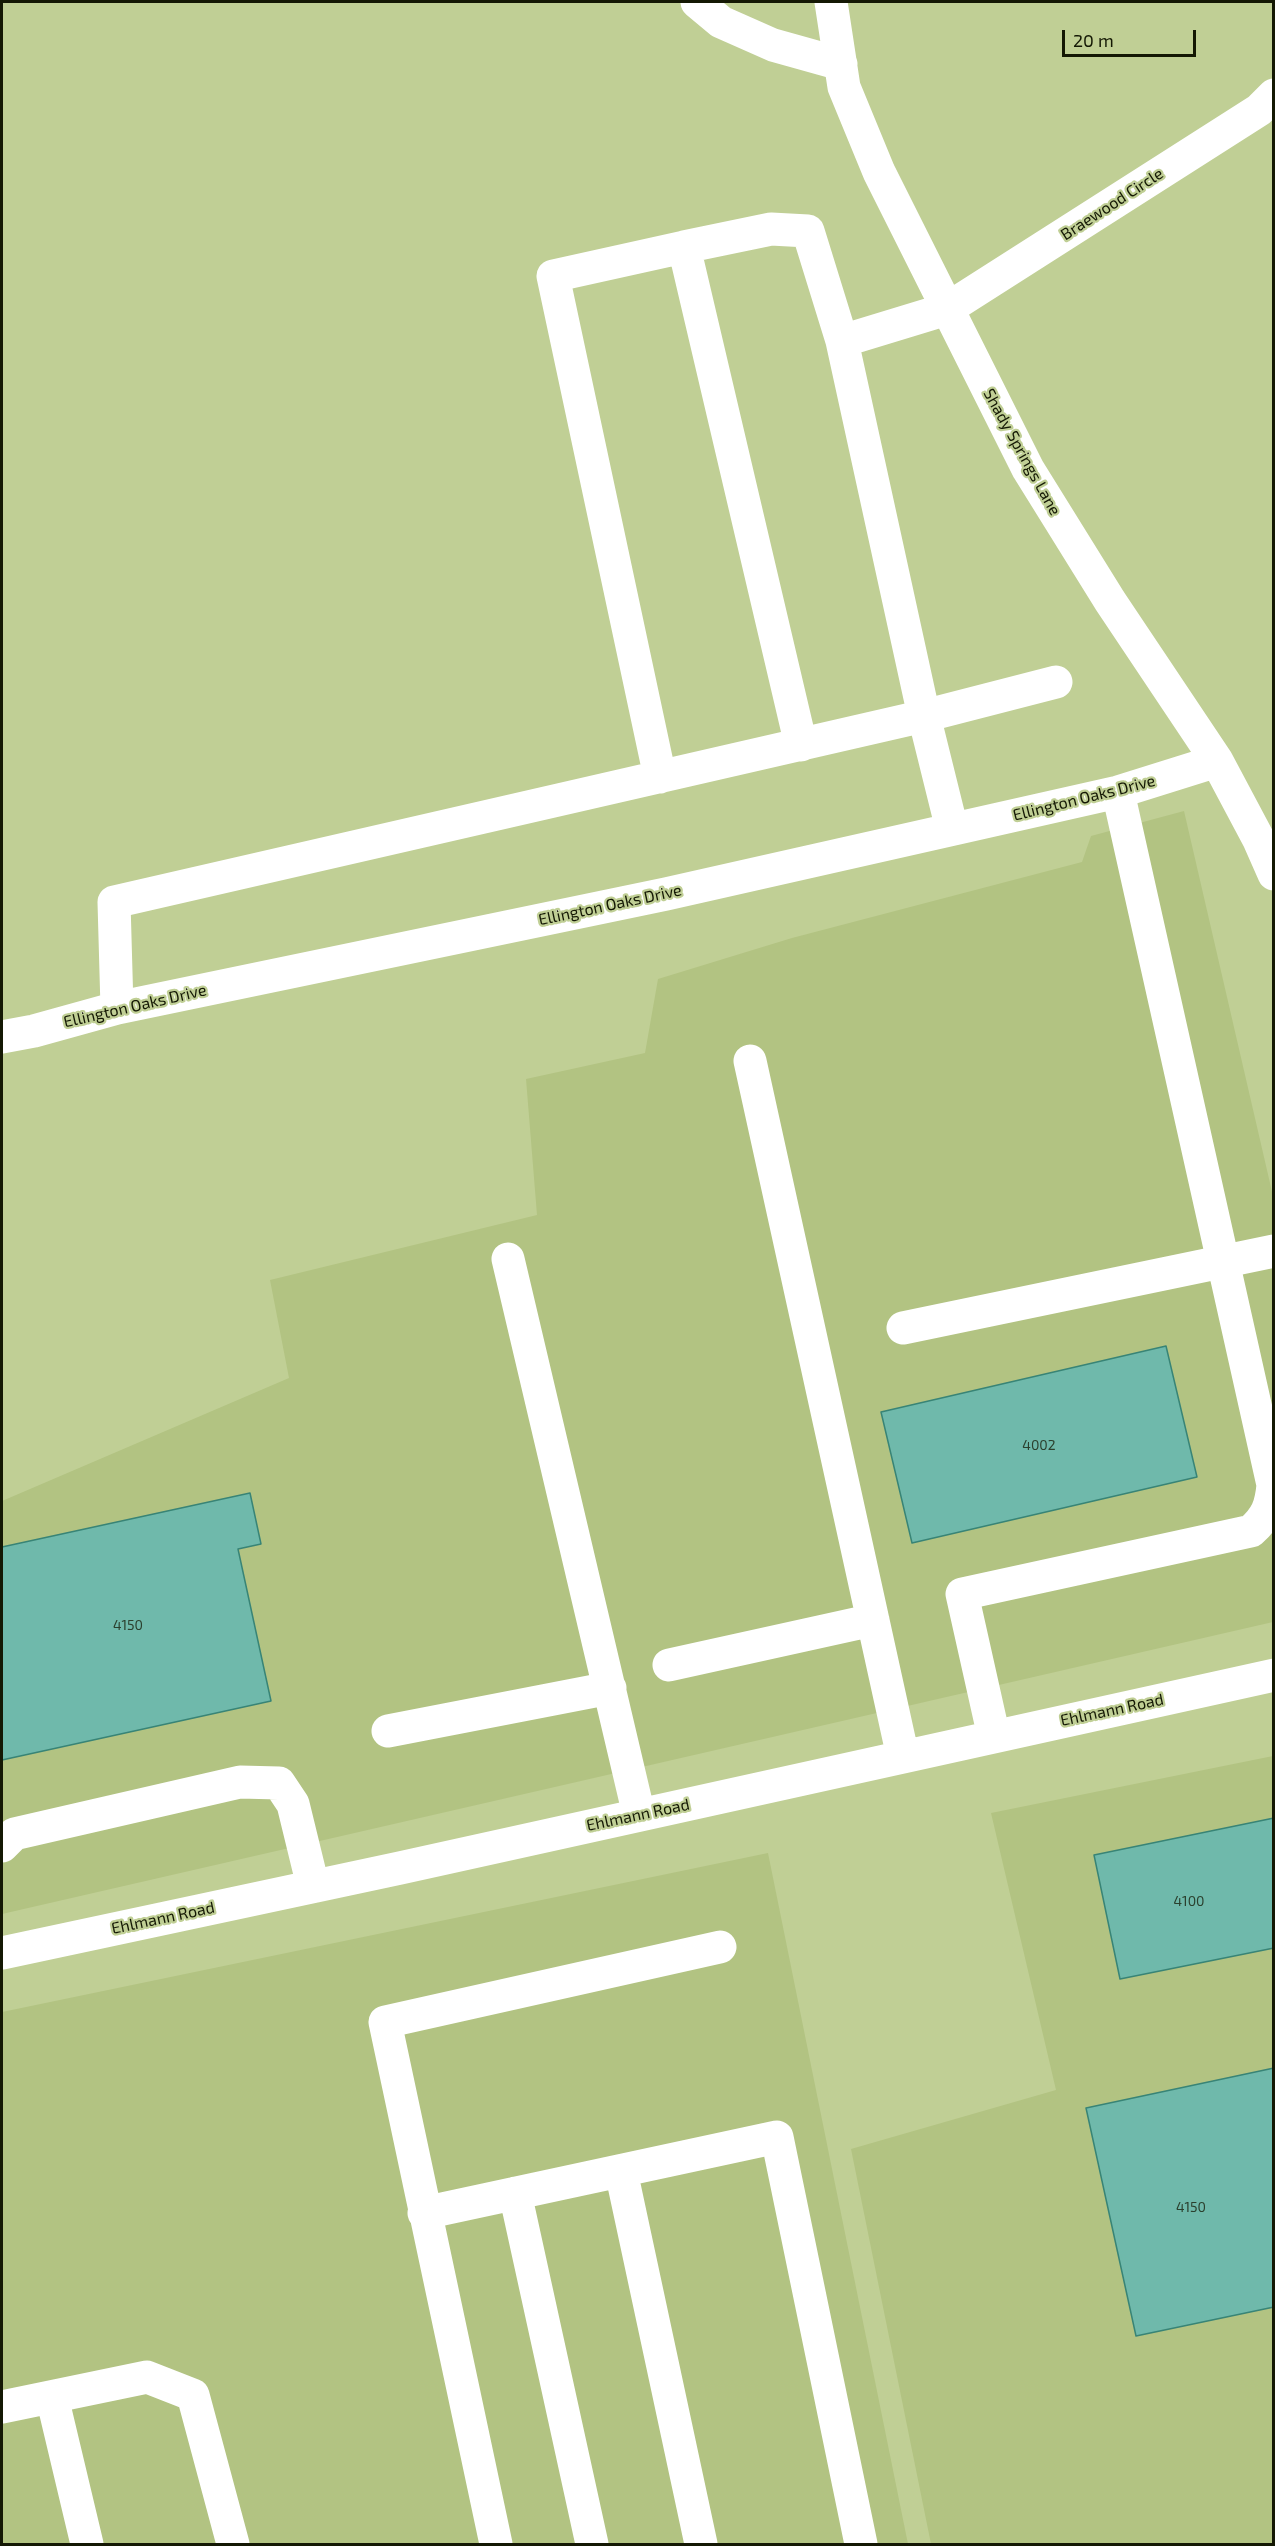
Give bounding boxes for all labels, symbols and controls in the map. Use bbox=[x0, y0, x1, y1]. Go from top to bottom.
scale bar bbox=[1065, 18, 1198, 56]
text: 20 m bbox=[1073, 29, 1114, 51]
street label: Braewood Circle bbox=[1057, 164, 1167, 244]
street label: Shady Springs Lane bbox=[979, 385, 1065, 519]
street label: Ellington Oaks Drive bbox=[1011, 771, 1157, 825]
street label: Ellington Oaks Drive bbox=[537, 880, 683, 930]
street label: Ellington Oaks Drive bbox=[62, 980, 208, 1032]
house number: 4002 bbox=[1022, 1437, 1056, 1453]
house number: 4150 bbox=[113, 1617, 143, 1633]
street label: Ehlmann Road bbox=[1059, 1690, 1165, 1730]
street label: Ehlmann Road bbox=[585, 1795, 691, 1835]
house number: 4100 bbox=[1173, 1893, 1205, 1909]
street label: Ehlmann Road bbox=[110, 1898, 216, 1938]
house number: 4150 bbox=[1176, 2199, 1206, 2215]

